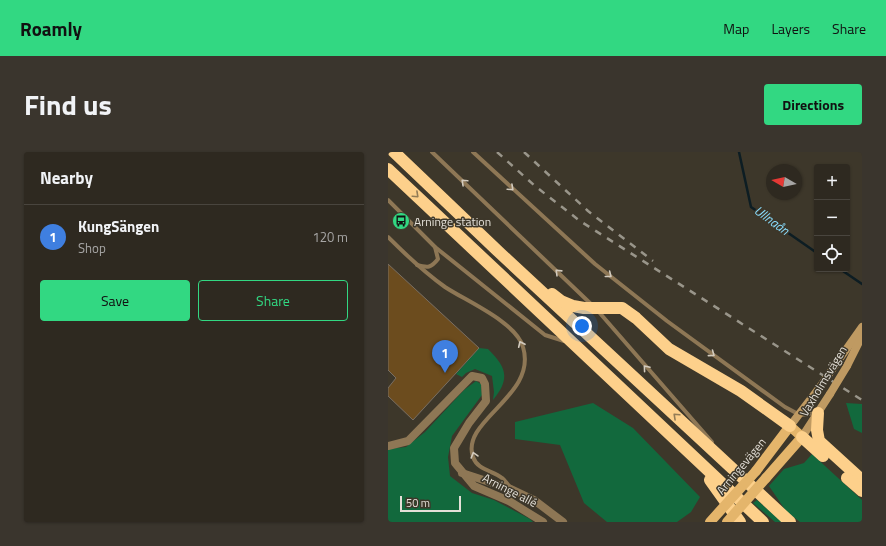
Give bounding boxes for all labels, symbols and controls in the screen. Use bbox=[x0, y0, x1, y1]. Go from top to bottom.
text: Roamly bbox=[20, 14, 82, 43]
text: Map bbox=[723, 18, 749, 39]
text: Layers bbox=[771, 18, 810, 39]
text: Share bbox=[832, 18, 866, 39]
text: Find us bbox=[24, 83, 112, 126]
button: Directions bbox=[764, 84, 862, 125]
north arrow bbox=[766, 164, 802, 200]
map controls bbox=[814, 164, 850, 272]
button: + bbox=[814, 164, 850, 200]
text: Nearby bbox=[40, 165, 93, 191]
one-way arrow bbox=[461, 180, 469, 187]
one-way arrow bbox=[507, 183, 514, 190]
one-way arrow bbox=[412, 191, 419, 198]
water label: Ullnaån bbox=[750, 200, 794, 240]
button: − bbox=[814, 200, 850, 236]
bus stop icon: Arninge station bbox=[391, 211, 411, 231]
place label: Arninge station bbox=[414, 212, 491, 231]
text: KungSängen bbox=[78, 215, 159, 238]
text: 1 bbox=[49, 227, 57, 247]
text: 120 m bbox=[312, 227, 348, 247]
button: locate bbox=[814, 236, 850, 272]
text: Shop bbox=[78, 238, 106, 258]
one-way arrow bbox=[555, 269, 563, 277]
one-way arrow bbox=[604, 270, 611, 277]
button: Save bbox=[40, 280, 190, 321]
button: Share bbox=[198, 280, 348, 321]
your location bbox=[572, 316, 592, 336]
pin: 1 bbox=[432, 340, 458, 373]
one-way arrow bbox=[518, 340, 526, 348]
street label: Vaxholmsvägen bbox=[794, 342, 852, 420]
one-way arrow bbox=[707, 349, 714, 356]
one-way arrow bbox=[643, 365, 650, 373]
one-way arrow bbox=[673, 414, 681, 421]
street label: Arningevägen bbox=[711, 433, 771, 499]
one-way arrow bbox=[470, 452, 479, 459]
street label: Arninge allé bbox=[479, 468, 541, 512]
scale bar bbox=[400, 494, 461, 513]
text: 50 m bbox=[406, 495, 430, 511]

